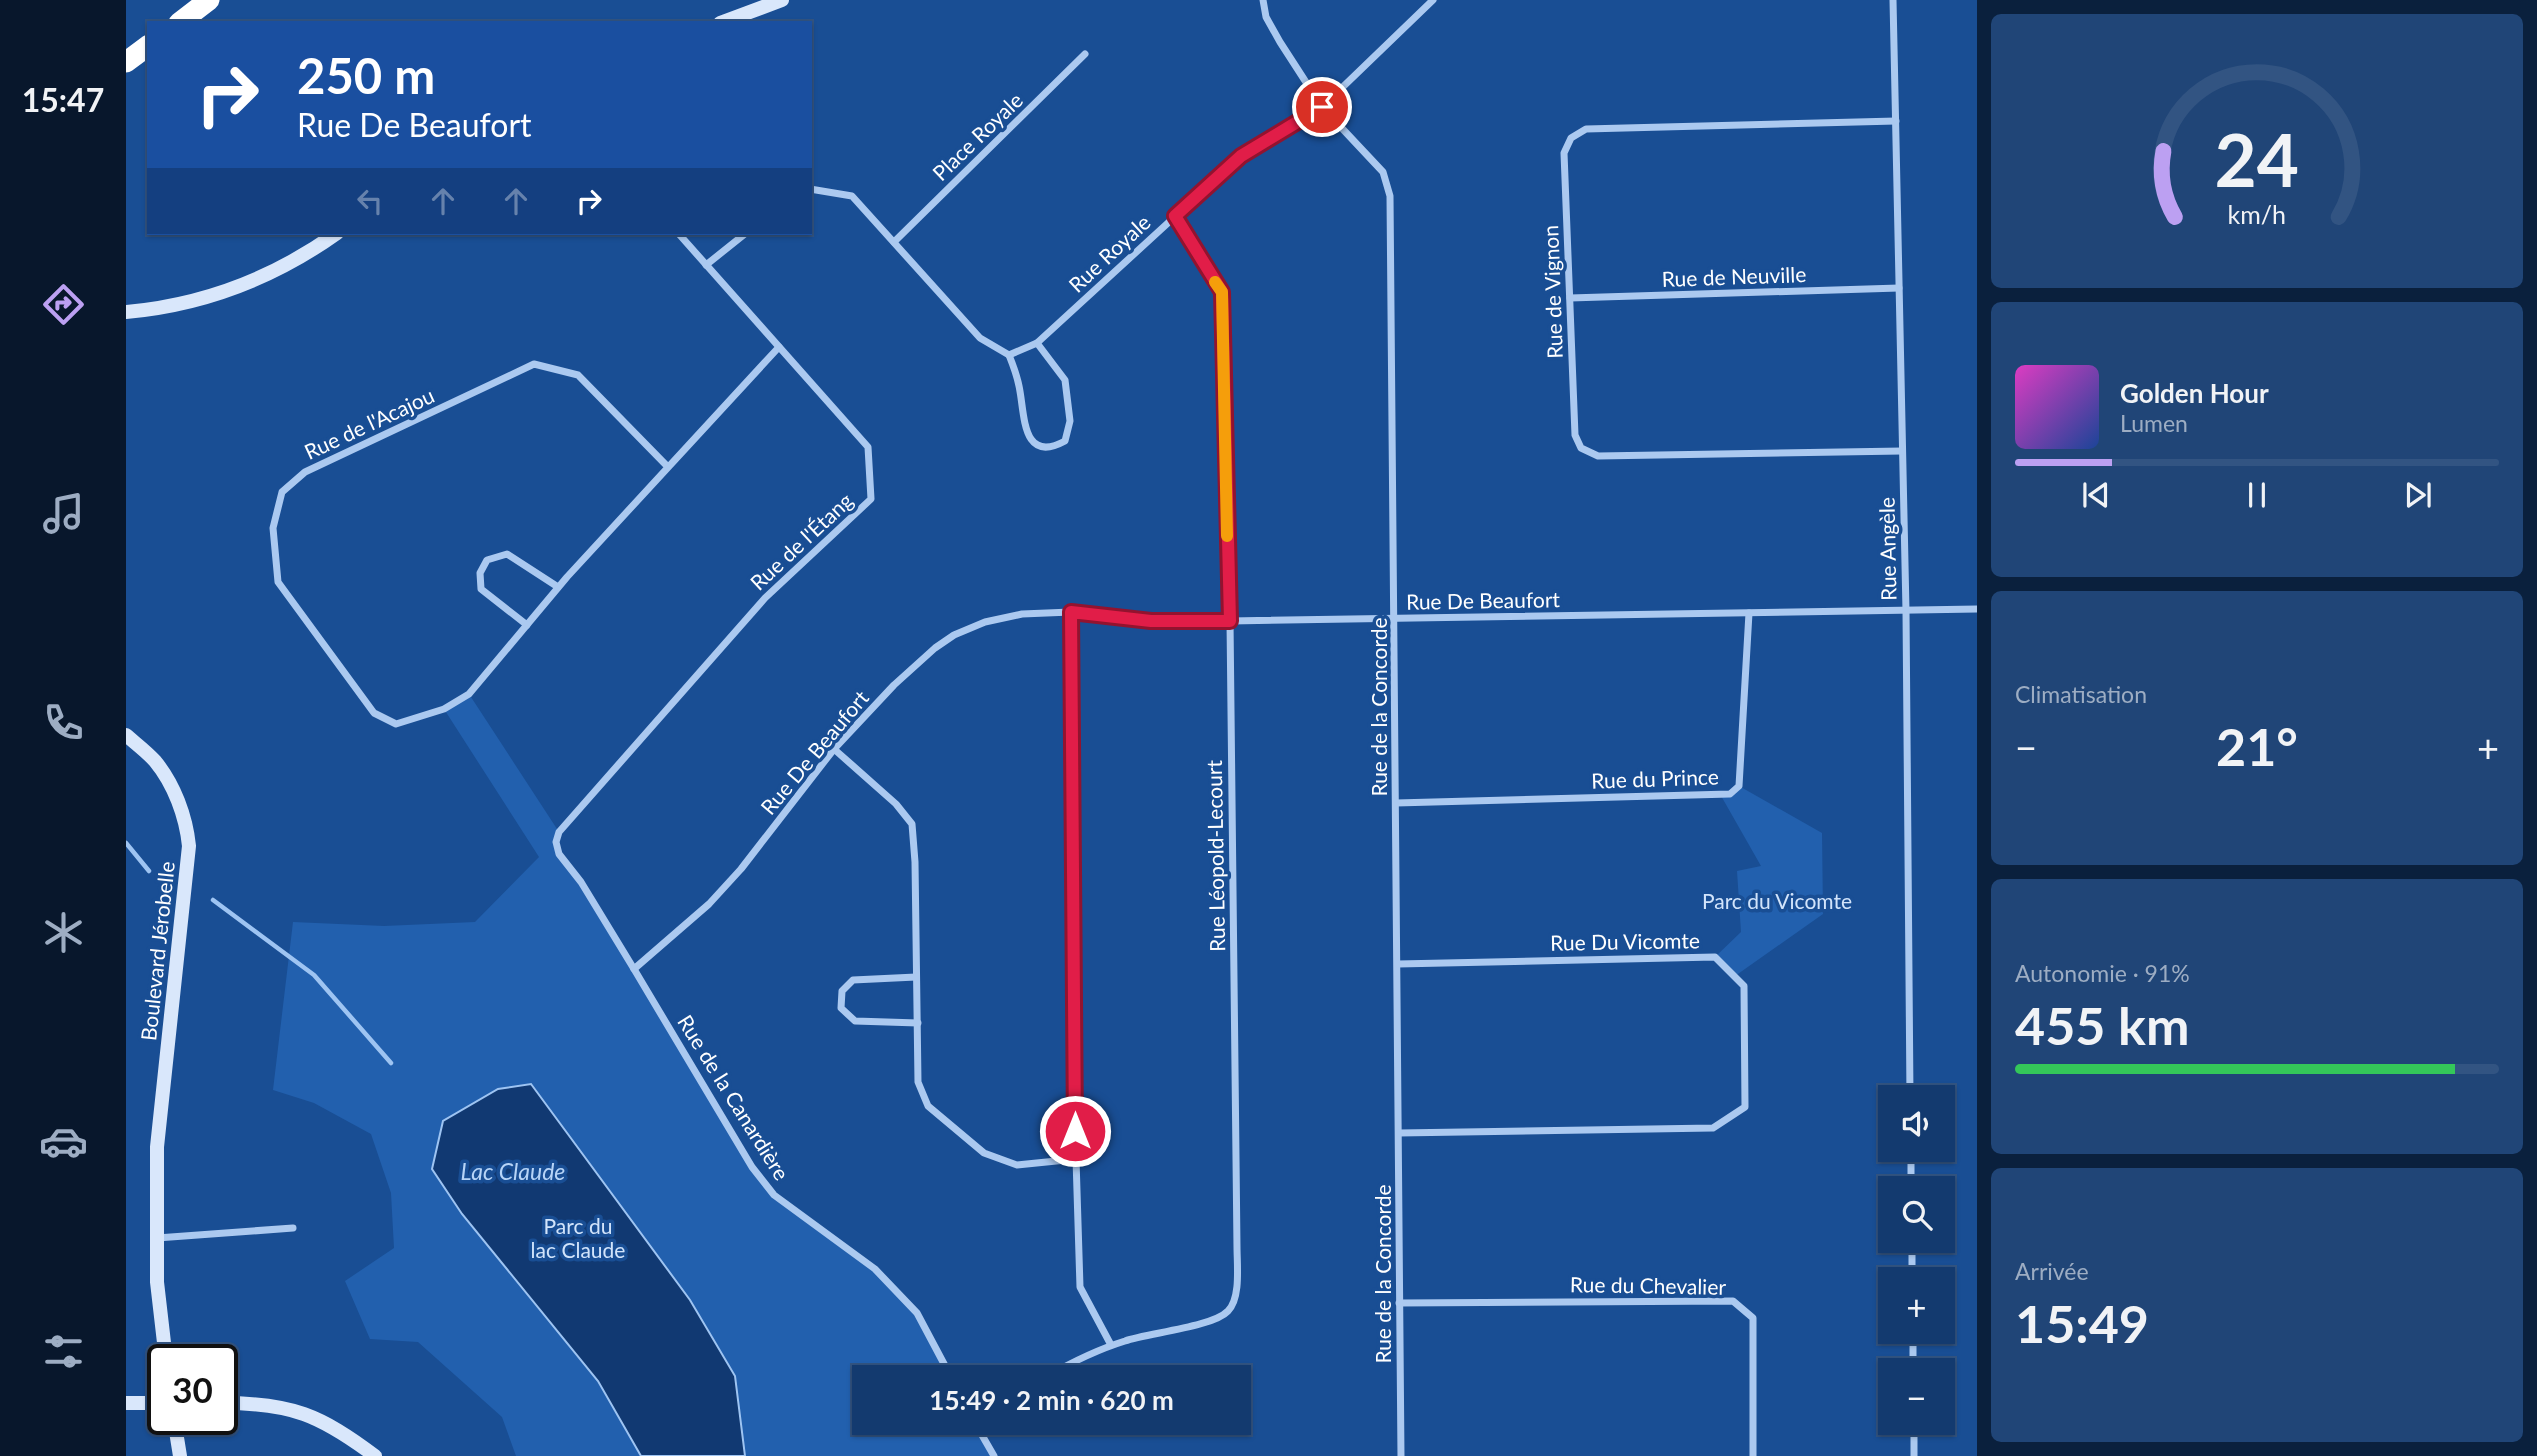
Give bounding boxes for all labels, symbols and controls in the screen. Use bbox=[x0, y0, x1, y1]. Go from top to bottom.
text: 250 m bbox=[297, 46, 435, 104]
icon: right bbox=[182, 49, 273, 140]
pin bbox=[1292, 77, 1352, 137]
text: 15:47 bbox=[22, 80, 104, 119]
street label: Place Royale bbox=[927, 87, 1027, 185]
icon: arrive bbox=[1303, 88, 1341, 126]
text: Rue De Beaufort bbox=[297, 105, 532, 144]
text: 24 bbox=[2215, 116, 2299, 204]
icon: left bbox=[351, 182, 389, 220]
icon: ahead bbox=[424, 182, 462, 220]
icon: ahead bbox=[497, 182, 535, 220]
icon: right bbox=[570, 182, 608, 220]
text: km/h bbox=[2228, 199, 2286, 229]
street label: Rue Royale bbox=[1063, 209, 1155, 297]
street label: Rue de Vignon bbox=[1537, 225, 1567, 359]
street label: Rue de Neuville bbox=[1661, 261, 1807, 291]
icon: directions bbox=[39, 280, 88, 329]
text: Golden Hour bbox=[2120, 377, 2269, 409]
street label: Rue de l'Acajou bbox=[300, 382, 438, 464]
text: Lumen bbox=[2120, 409, 2188, 437]
icon: previous bbox=[2077, 476, 2115, 514]
icon: pause bbox=[2238, 476, 2276, 514]
icon: next bbox=[2399, 476, 2437, 514]
street label: Rue de l'Étang bbox=[745, 487, 857, 595]
icon: music bbox=[39, 489, 88, 538]
street label: Rue Angèle bbox=[1874, 497, 1900, 601]
street label: Rue De Beaufort bbox=[1406, 586, 1561, 614]
street label: Rue de la Concorde bbox=[1366, 617, 1391, 797]
text: Climatisation bbox=[2015, 680, 2147, 708]
street label: Rue De Beaufort bbox=[755, 685, 873, 819]
icon: phone bbox=[39, 698, 88, 747]
text: 21° bbox=[2216, 715, 2298, 777]
text: − bbox=[2015, 724, 2037, 770]
text: + bbox=[2477, 724, 2499, 770]
street label: Rue Léopold-Lecourt bbox=[1201, 759, 1229, 952]
street label: Rue du Prince bbox=[1591, 763, 1719, 793]
street label: Boulevard Jérobelle bbox=[135, 860, 179, 1042]
park label: Parc du Vicomte bbox=[1702, 888, 1852, 913]
icon: climate bbox=[39, 908, 88, 957]
street label: Rue Du Vicomte bbox=[1550, 927, 1700, 955]
text: Autonomie · 91% bbox=[2015, 959, 2190, 987]
text: 455 km bbox=[2015, 994, 2189, 1056]
street label: Rue de la Canardière bbox=[673, 1010, 795, 1184]
map controls bbox=[1878, 1085, 1955, 1435]
button: sound bbox=[1878, 1085, 1955, 1162]
position arrow bbox=[1038, 1094, 1112, 1168]
icon: car bbox=[39, 1117, 88, 1166]
water label: Lac Claude bbox=[461, 1157, 565, 1185]
button: search bbox=[1878, 1176, 1955, 1253]
street label: Rue de la Concorde bbox=[1370, 1184, 1395, 1364]
park label: Parc du lac Claude bbox=[531, 1213, 625, 1262]
text: Arrivée bbox=[2015, 1257, 2089, 1285]
button: + bbox=[1878, 1267, 1955, 1344]
street label: Rue du Chevalier bbox=[1570, 1271, 1727, 1299]
text: 15:49 bbox=[2015, 1292, 2149, 1354]
icon: filters bbox=[39, 1327, 88, 1376]
speed limit sign: 30 bbox=[147, 1344, 238, 1435]
button: − bbox=[1878, 1358, 1955, 1435]
text: 15:49 · 2 min · 620 m bbox=[929, 1384, 1174, 1416]

